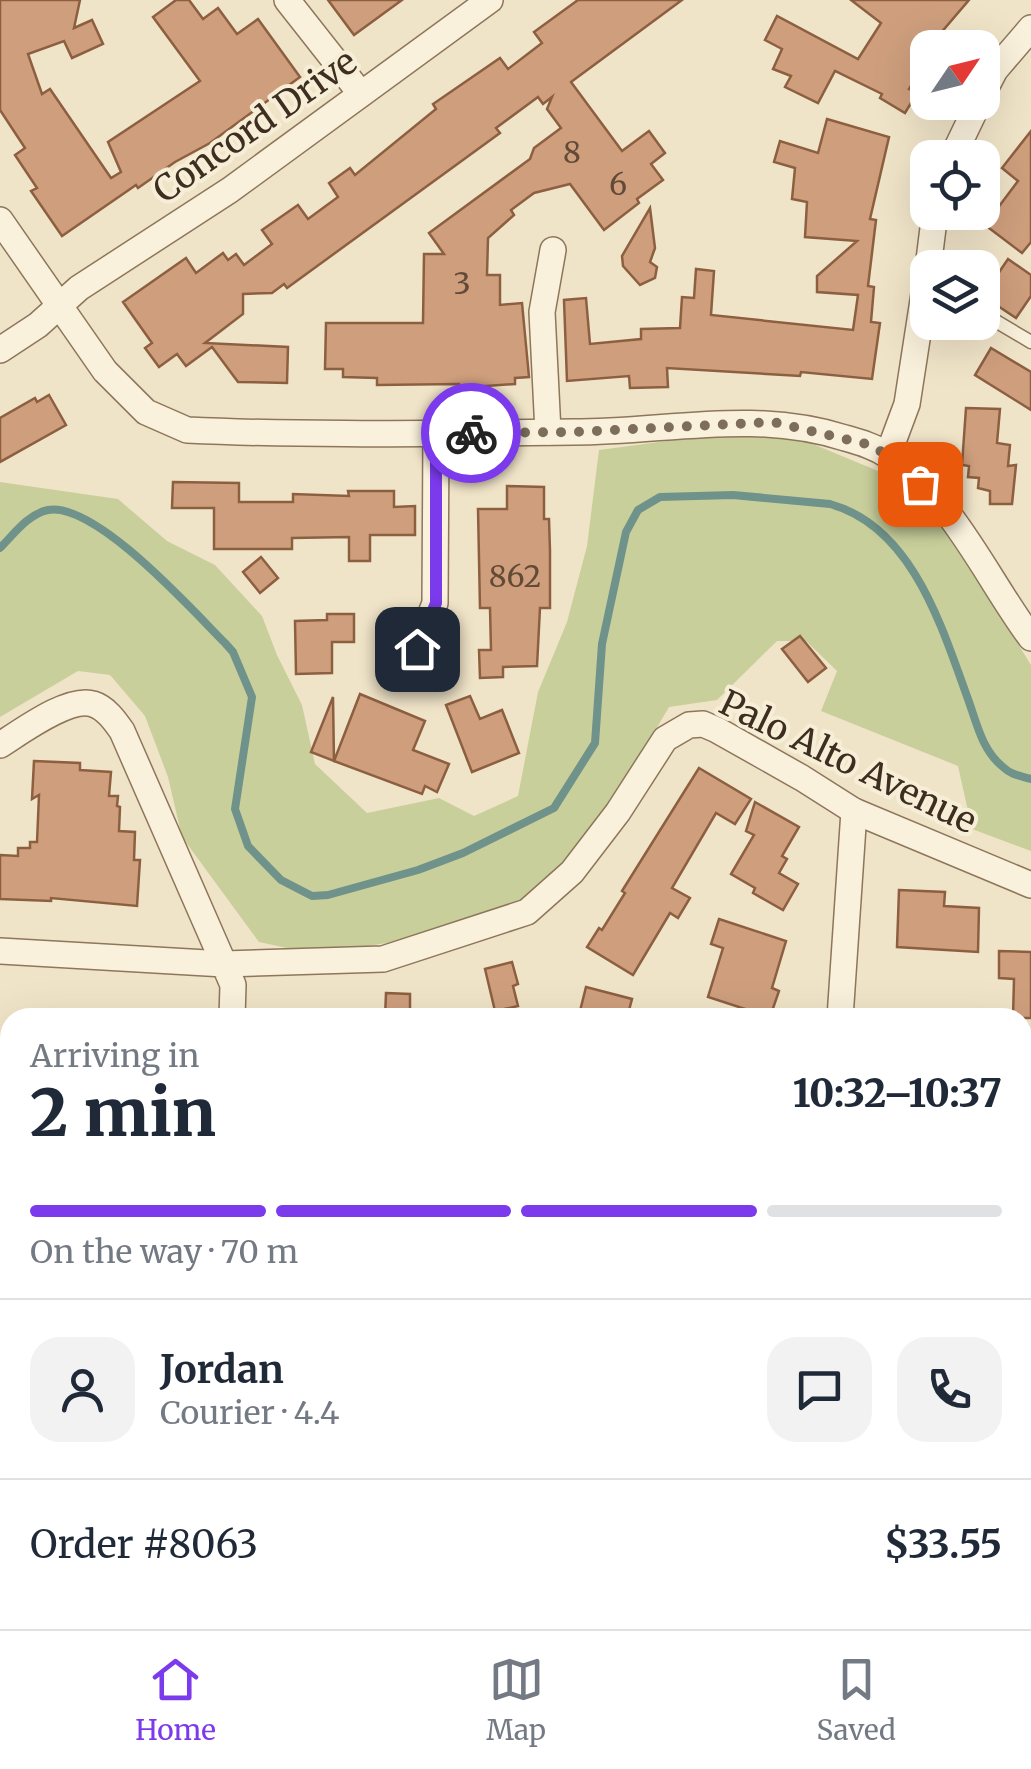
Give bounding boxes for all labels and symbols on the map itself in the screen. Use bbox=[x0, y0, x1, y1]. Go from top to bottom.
north arrow bbox=[910, 30, 1000, 120]
street label: Concord Drive bbox=[145, 40, 365, 212]
house number: 8 bbox=[563, 133, 581, 171]
house number: 6 bbox=[609, 165, 627, 203]
house number: 3 bbox=[453, 264, 471, 302]
courier bbox=[421, 383, 521, 483]
pin bbox=[878, 442, 963, 527]
house number: 862 bbox=[489, 557, 541, 595]
pin bbox=[375, 607, 460, 692]
street label: Palo Alto Avenue bbox=[712, 681, 984, 843]

